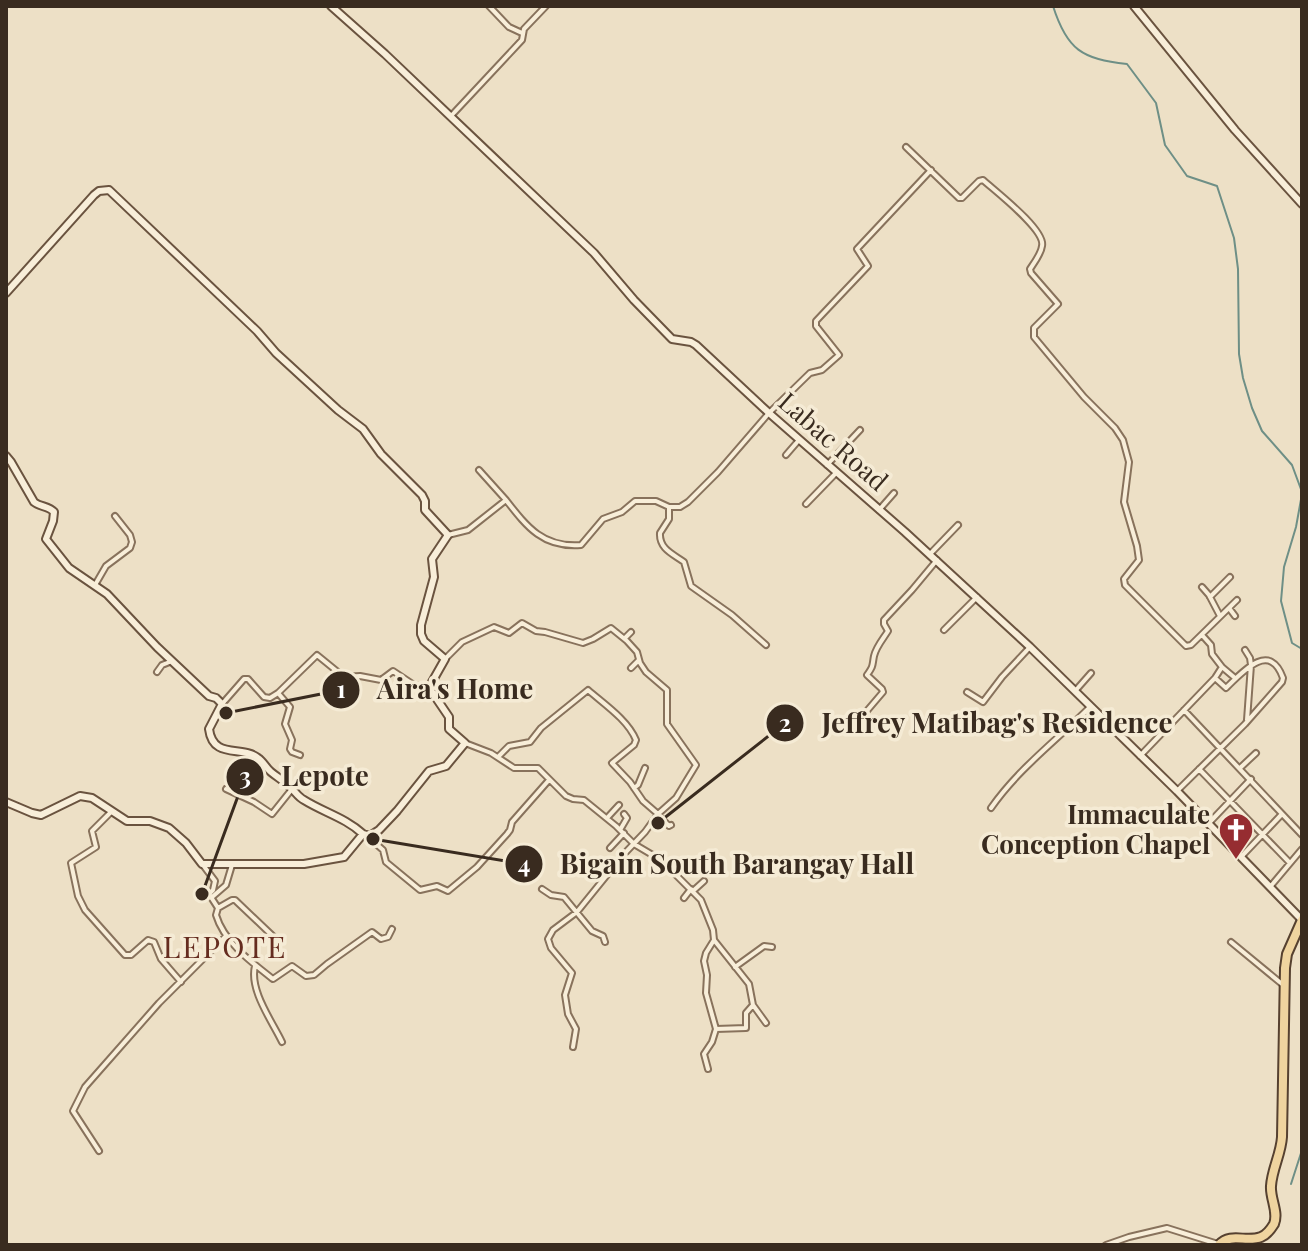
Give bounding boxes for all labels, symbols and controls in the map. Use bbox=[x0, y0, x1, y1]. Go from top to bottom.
street label: Labac Road bbox=[772, 384, 896, 498]
callout: Aira's Home bbox=[321, 664, 549, 716]
text: Aira's Home bbox=[376, 669, 533, 706]
text: 1 bbox=[336, 672, 346, 704]
callout: Jeffrey Matibag's Residence bbox=[765, 697, 1189, 749]
text: Jeffrey Matibag's Residence bbox=[820, 703, 1173, 740]
text: 2 bbox=[779, 706, 791, 738]
callout: Lepote bbox=[225, 751, 385, 803]
text: Lepote bbox=[281, 756, 369, 793]
text: 3 bbox=[239, 759, 251, 791]
place label: Immaculate Conception Chapel bbox=[981, 796, 1210, 861]
church icon: Immaculate Conception Chapel bbox=[1217, 811, 1255, 861]
callout: Bigain South Barangay Hall bbox=[504, 838, 931, 890]
text: Bigain South Barangay Hall bbox=[560, 844, 914, 881]
text: 4 bbox=[518, 847, 530, 879]
district label: LEPOTE bbox=[163, 926, 287, 966]

